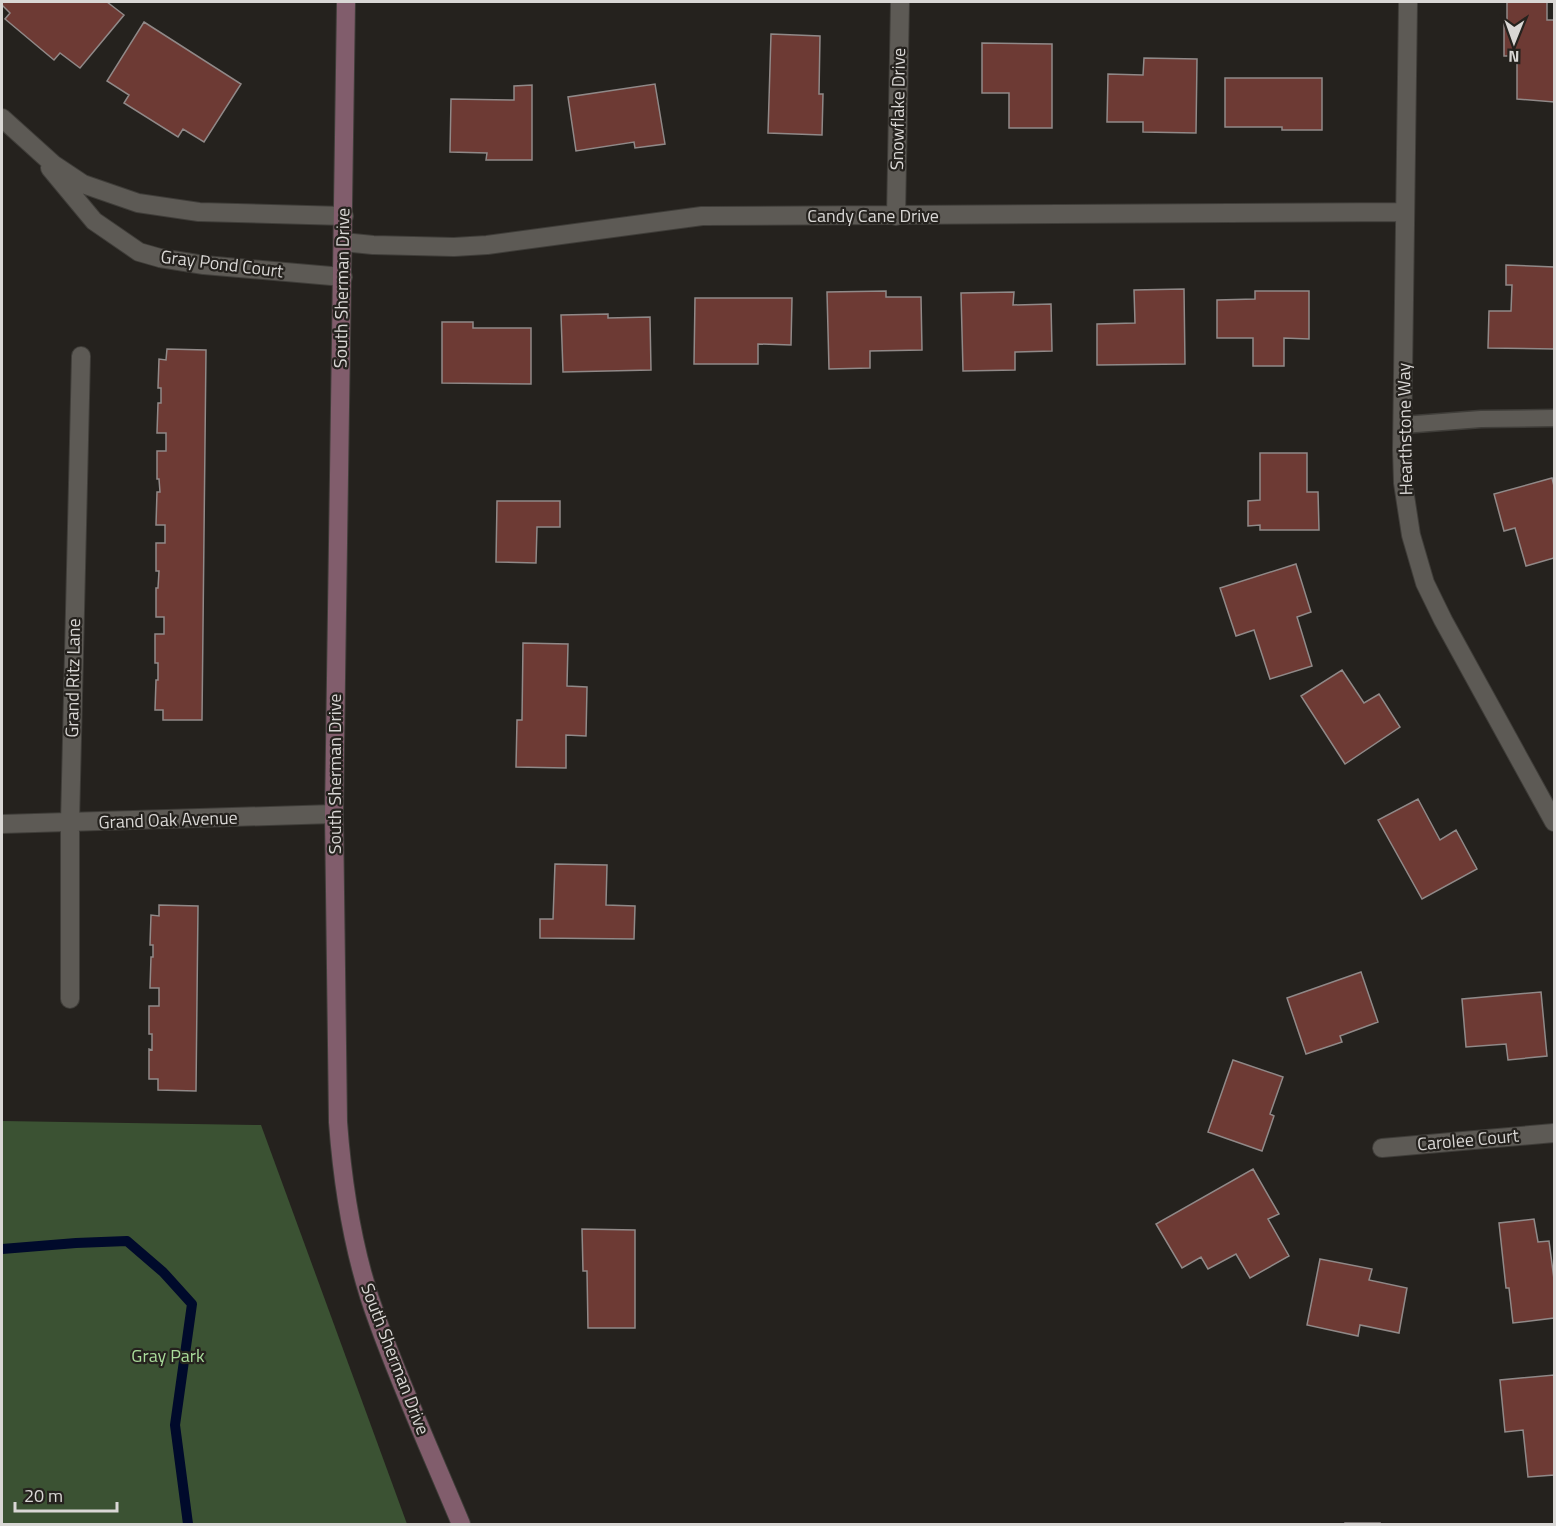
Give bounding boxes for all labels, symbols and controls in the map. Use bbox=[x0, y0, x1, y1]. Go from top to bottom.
north arrow bbox=[1484, 12, 1544, 72]
text: N bbox=[1508, 45, 1519, 69]
street label: Snowflake Drive bbox=[883, 48, 912, 170]
street label: Candy Cane Drive bbox=[807, 202, 939, 229]
street label: South Sherman Drive bbox=[327, 207, 356, 368]
street label: Gray Pond Court bbox=[159, 243, 286, 285]
street label: Hearthstone Way bbox=[1390, 362, 1419, 496]
street label: Grand Ritz Lane bbox=[58, 618, 87, 738]
street label: South Sherman Drive bbox=[321, 694, 348, 854]
street label: Grand Oak Avenue bbox=[98, 804, 238, 835]
street label: Carolee Court bbox=[1416, 1122, 1521, 1157]
street label: South Sherman Drive bbox=[354, 1279, 437, 1439]
park label: Gray Park bbox=[131, 1342, 205, 1369]
scale bar bbox=[15, 1475, 117, 1513]
text: 20 m bbox=[24, 1482, 63, 1509]

